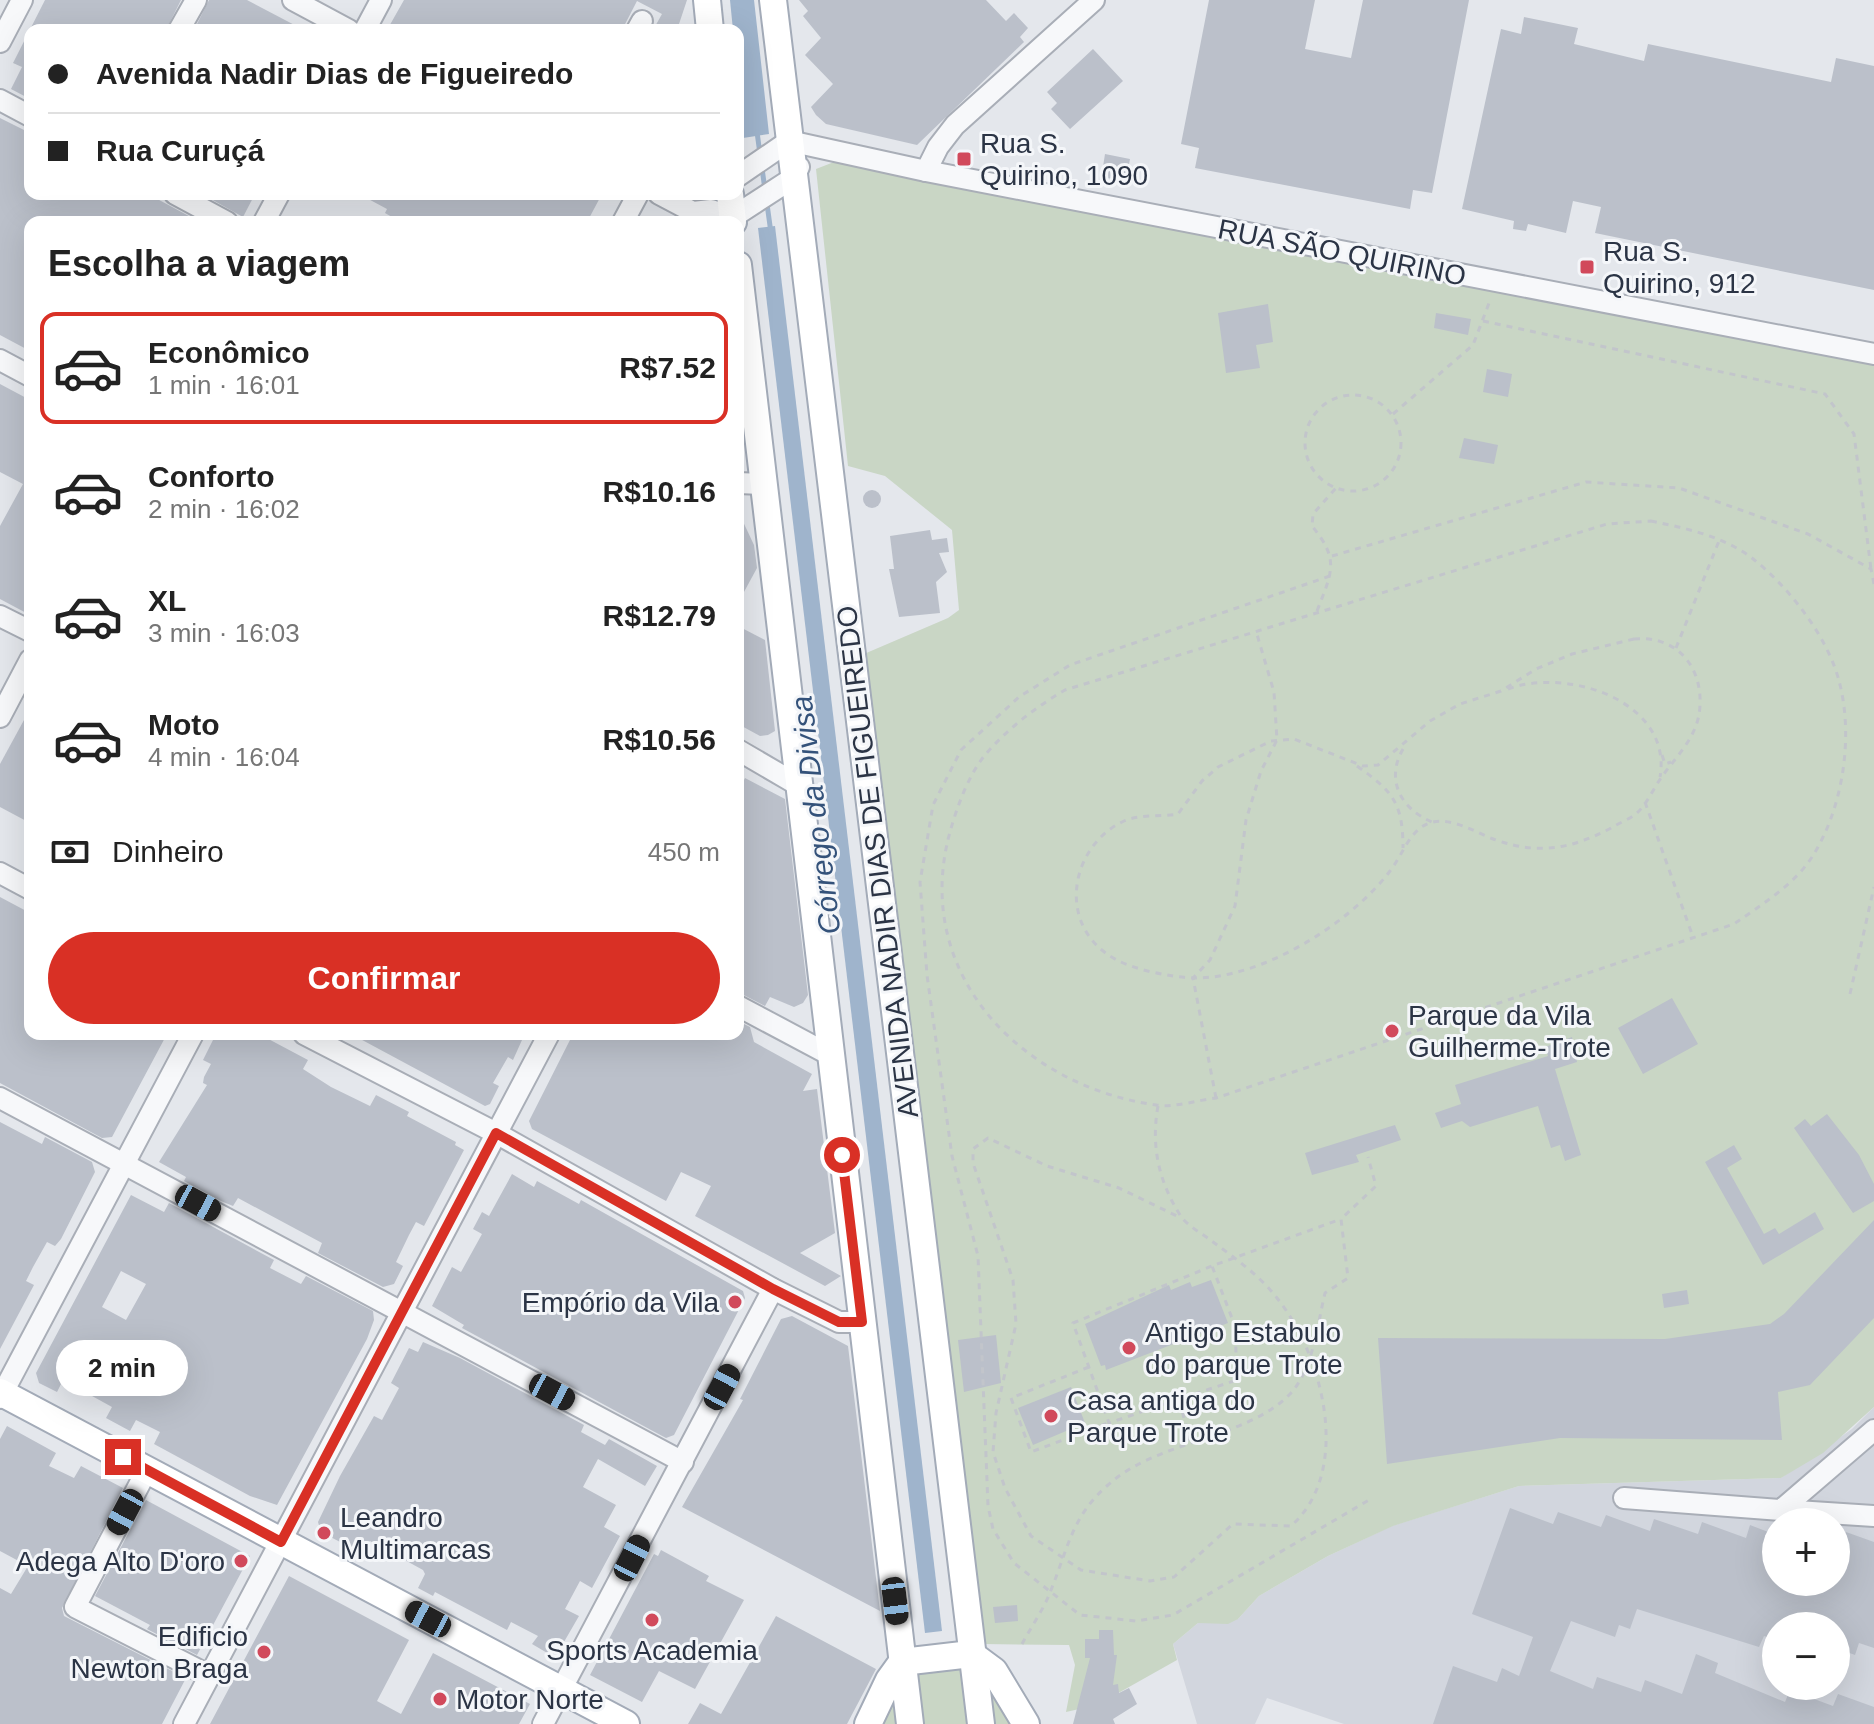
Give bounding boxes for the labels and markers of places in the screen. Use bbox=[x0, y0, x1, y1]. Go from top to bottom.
place label: Rua S. Quirino, 1090 bbox=[980, 128, 1148, 191]
marker: Rua S. Quirino, 1090 bbox=[955, 150, 973, 168]
place label: Rua S. Quirino, 912 bbox=[1603, 236, 1756, 299]
marker: Rua S. Quirino, 912 bbox=[1578, 258, 1596, 276]
place label: Parque da Vila Guilherme-Trote bbox=[1408, 1000, 1611, 1063]
marker: Parque da Vila Guilherme-Trote bbox=[1383, 1022, 1401, 1040]
place label: Empório da Vila bbox=[522, 1287, 719, 1318]
marker: Empório da Vila bbox=[726, 1293, 744, 1311]
place label: Antigo Estabulo do parque Trote bbox=[1145, 1317, 1343, 1380]
marker: Antigo Estabulo do parque Trote bbox=[1120, 1339, 1138, 1357]
place label: Casa antiga do Parque Trote bbox=[1067, 1385, 1255, 1448]
marker: Casa antiga do Parque Trote bbox=[1042, 1407, 1060, 1425]
place label: Leandro Multimarcas bbox=[340, 1502, 491, 1565]
marker: Leandro Multimarcas bbox=[315, 1524, 333, 1542]
place label: Adega Alto D'oro bbox=[16, 1546, 225, 1577]
marker: Adega Alto D'oro bbox=[232, 1552, 250, 1570]
marker: Sports Academia bbox=[643, 1611, 661, 1629]
place label: Edificio Newton Braga bbox=[71, 1621, 248, 1684]
place label: Sports Academia bbox=[546, 1635, 758, 1666]
marker: Edificio Newton Braga bbox=[255, 1643, 273, 1661]
place label: Motor Norte bbox=[456, 1684, 604, 1715]
marker: Motor Norte bbox=[431, 1690, 449, 1708]

